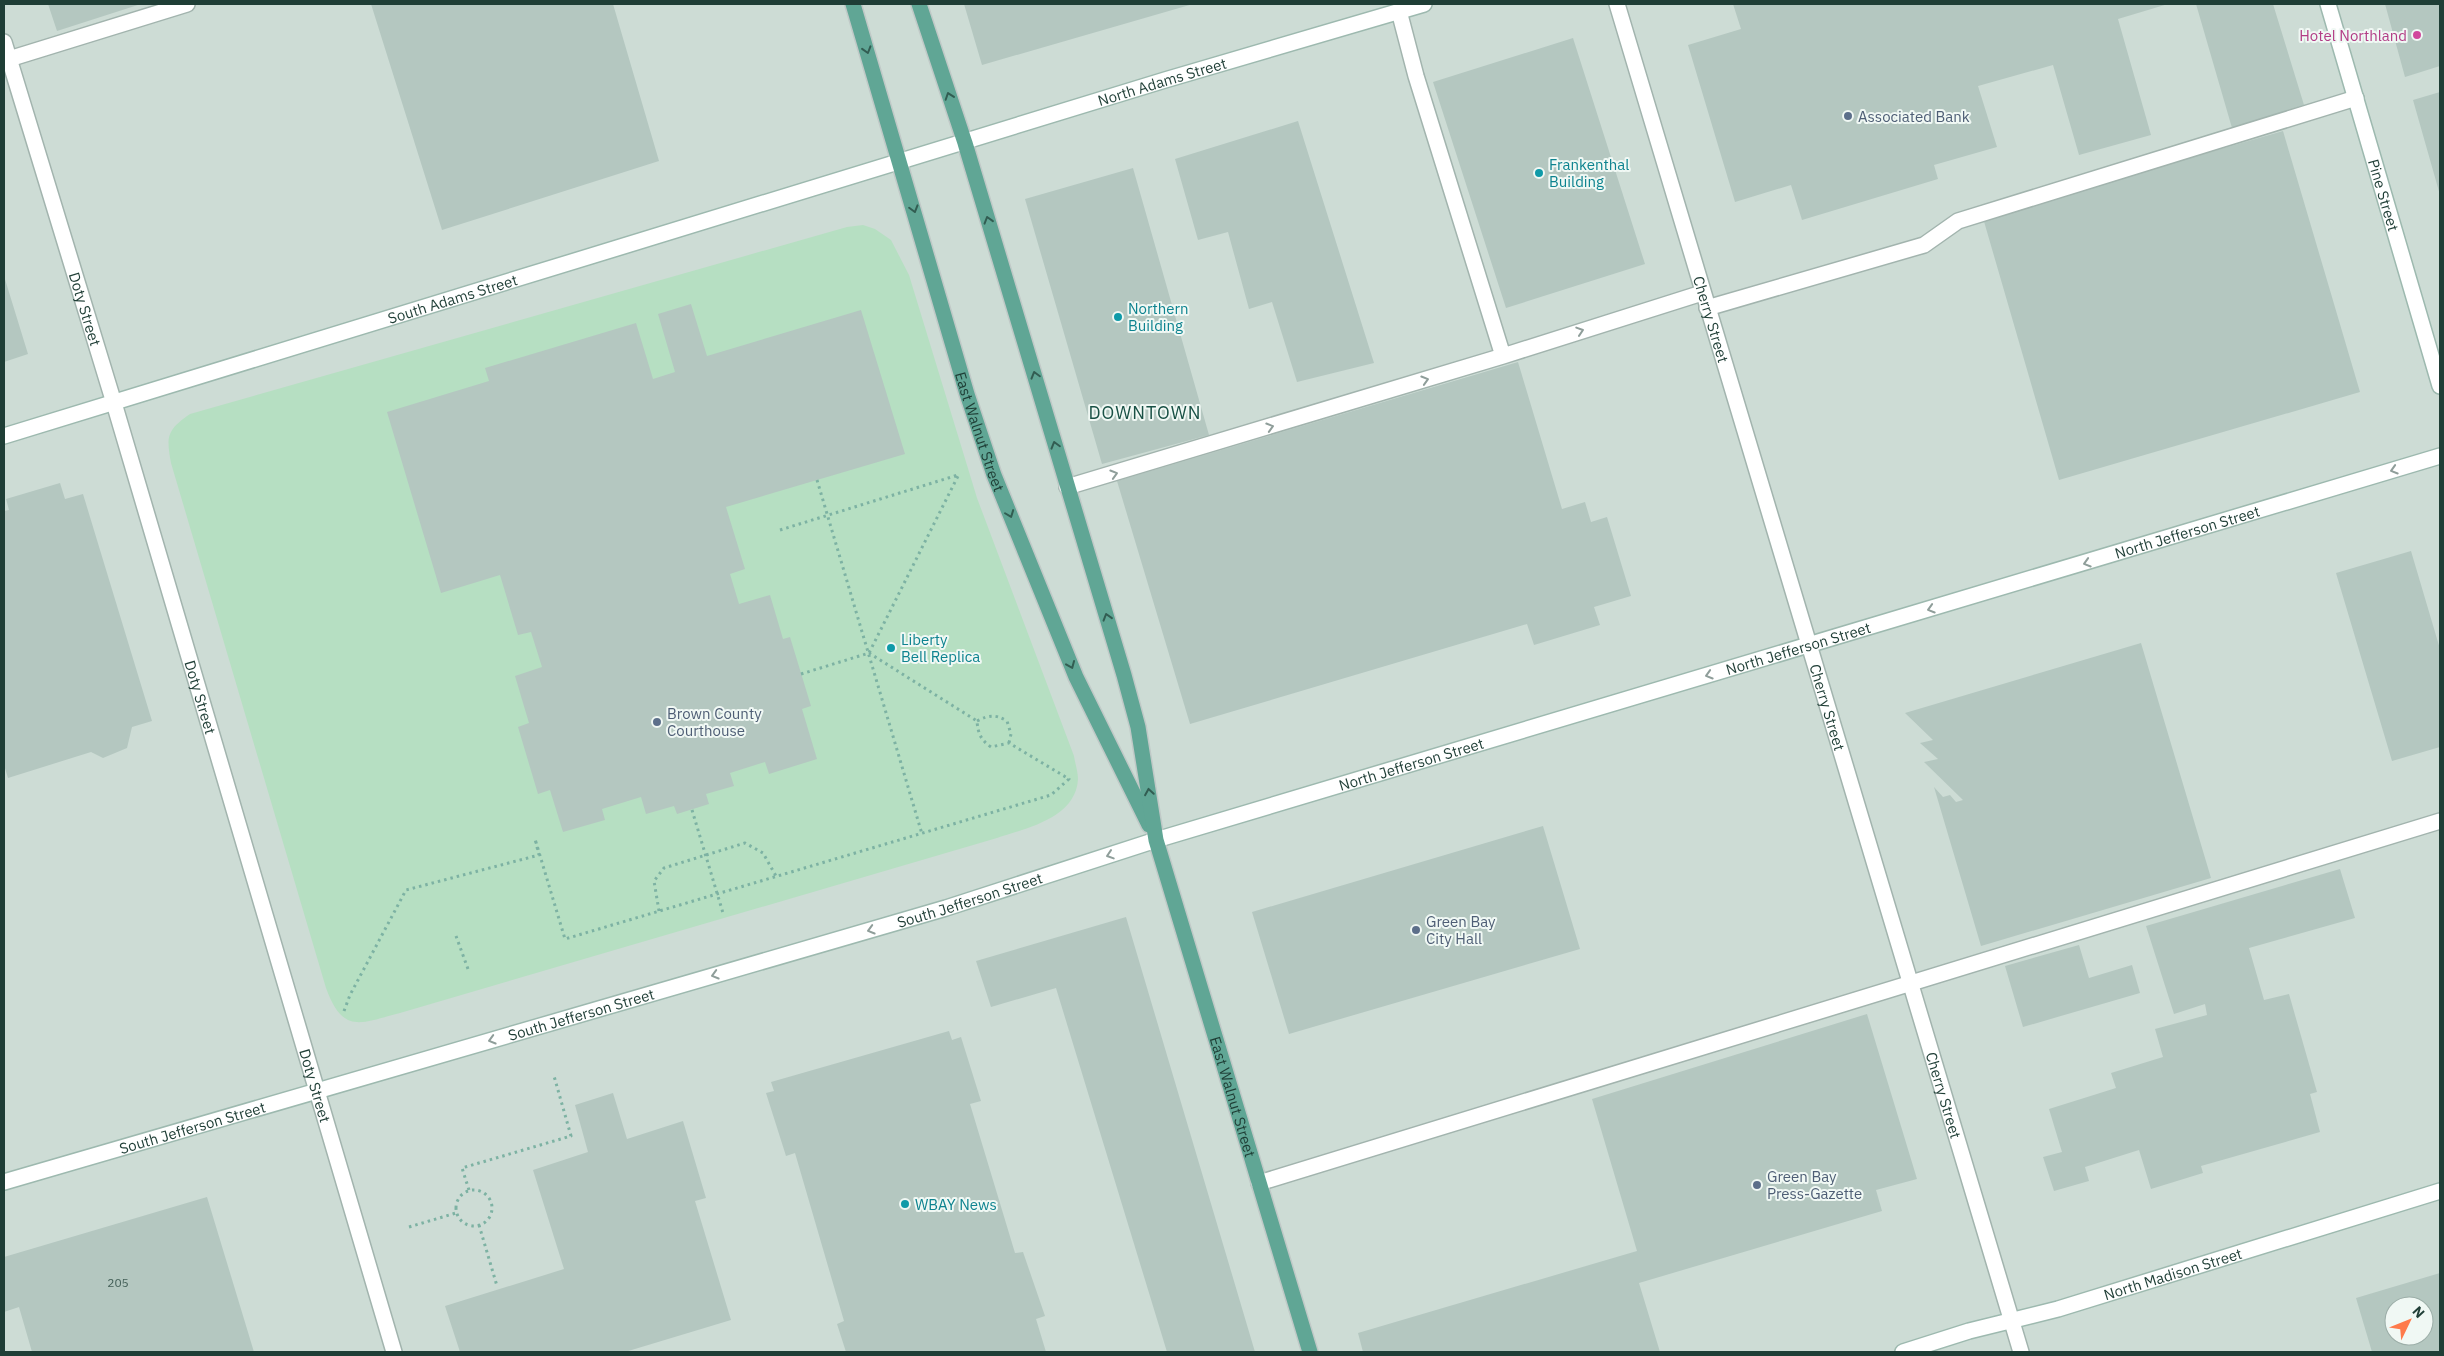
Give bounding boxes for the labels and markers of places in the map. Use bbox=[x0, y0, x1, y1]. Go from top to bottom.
place label: Hotel Northland bbox=[2299, 26, 2407, 45]
marker: Hotel Northland bbox=[2411, 29, 2423, 41]
place label: Associated Bank bbox=[1858, 107, 1970, 126]
marker: Associated Bank bbox=[1842, 110, 1854, 122]
place label: Frankenthal Building bbox=[1549, 155, 1629, 191]
marker: Frankenthal Building bbox=[1533, 167, 1545, 179]
place label: Northern Building bbox=[1128, 299, 1189, 335]
marker: Northern Building bbox=[1112, 311, 1124, 323]
place label: Liberty Bell Replica bbox=[901, 630, 980, 666]
marker: Liberty Bell Replica bbox=[885, 642, 897, 654]
place label: Brown County Courthouse bbox=[667, 704, 762, 740]
marker: Brown County Courthouse bbox=[651, 716, 663, 728]
place label: Green Bay City Hall bbox=[1426, 912, 1496, 948]
marker: Green Bay City Hall bbox=[1410, 924, 1422, 936]
place label: Green Bay Press-Gazette bbox=[1767, 1167, 1862, 1203]
marker: Green Bay Press-Gazette bbox=[1751, 1179, 1763, 1191]
place label: WBAY News bbox=[915, 1195, 997, 1214]
marker: WBAY News bbox=[899, 1198, 911, 1210]

